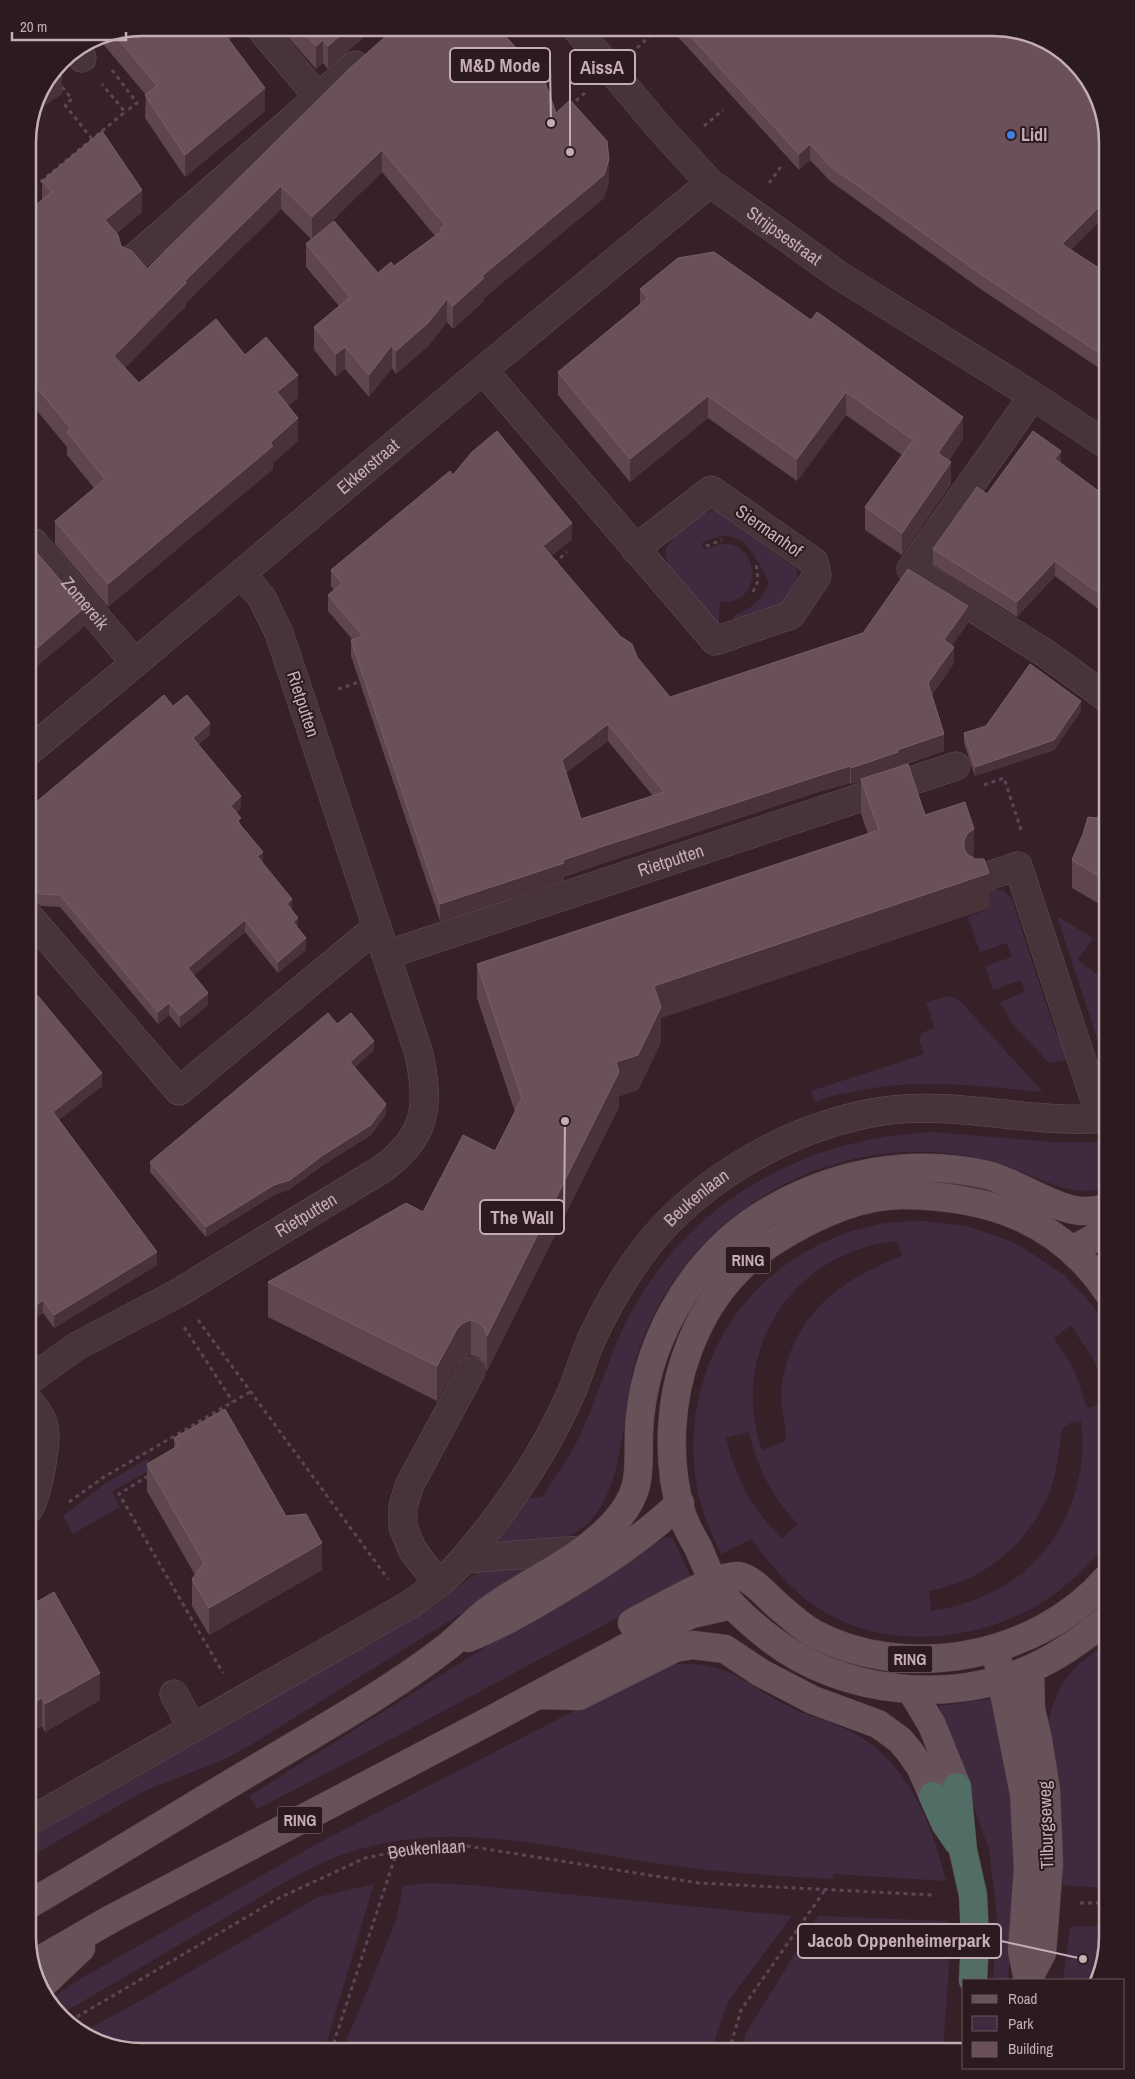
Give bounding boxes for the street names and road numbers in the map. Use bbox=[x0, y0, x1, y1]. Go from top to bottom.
street label: Strijpsestraat bbox=[742, 200, 827, 271]
street label: Ekkerstraat bbox=[331, 433, 405, 500]
street label: Siermanhof bbox=[731, 498, 808, 563]
street label: Zomereik bbox=[56, 571, 115, 636]
street label: Rietputten bbox=[281, 668, 326, 740]
street label: Rietputten bbox=[634, 838, 707, 883]
street label: Beukenlaan bbox=[658, 1163, 734, 1232]
street label: Rietputten bbox=[270, 1186, 341, 1243]
road number: RING bbox=[726, 1246, 770, 1274]
road number: RING bbox=[888, 1646, 932, 1672]
street label: Tilburgseweg bbox=[1031, 1780, 1060, 1870]
road number: RING bbox=[278, 1806, 322, 1834]
street label: Beukenlaan bbox=[386, 1833, 466, 1865]

